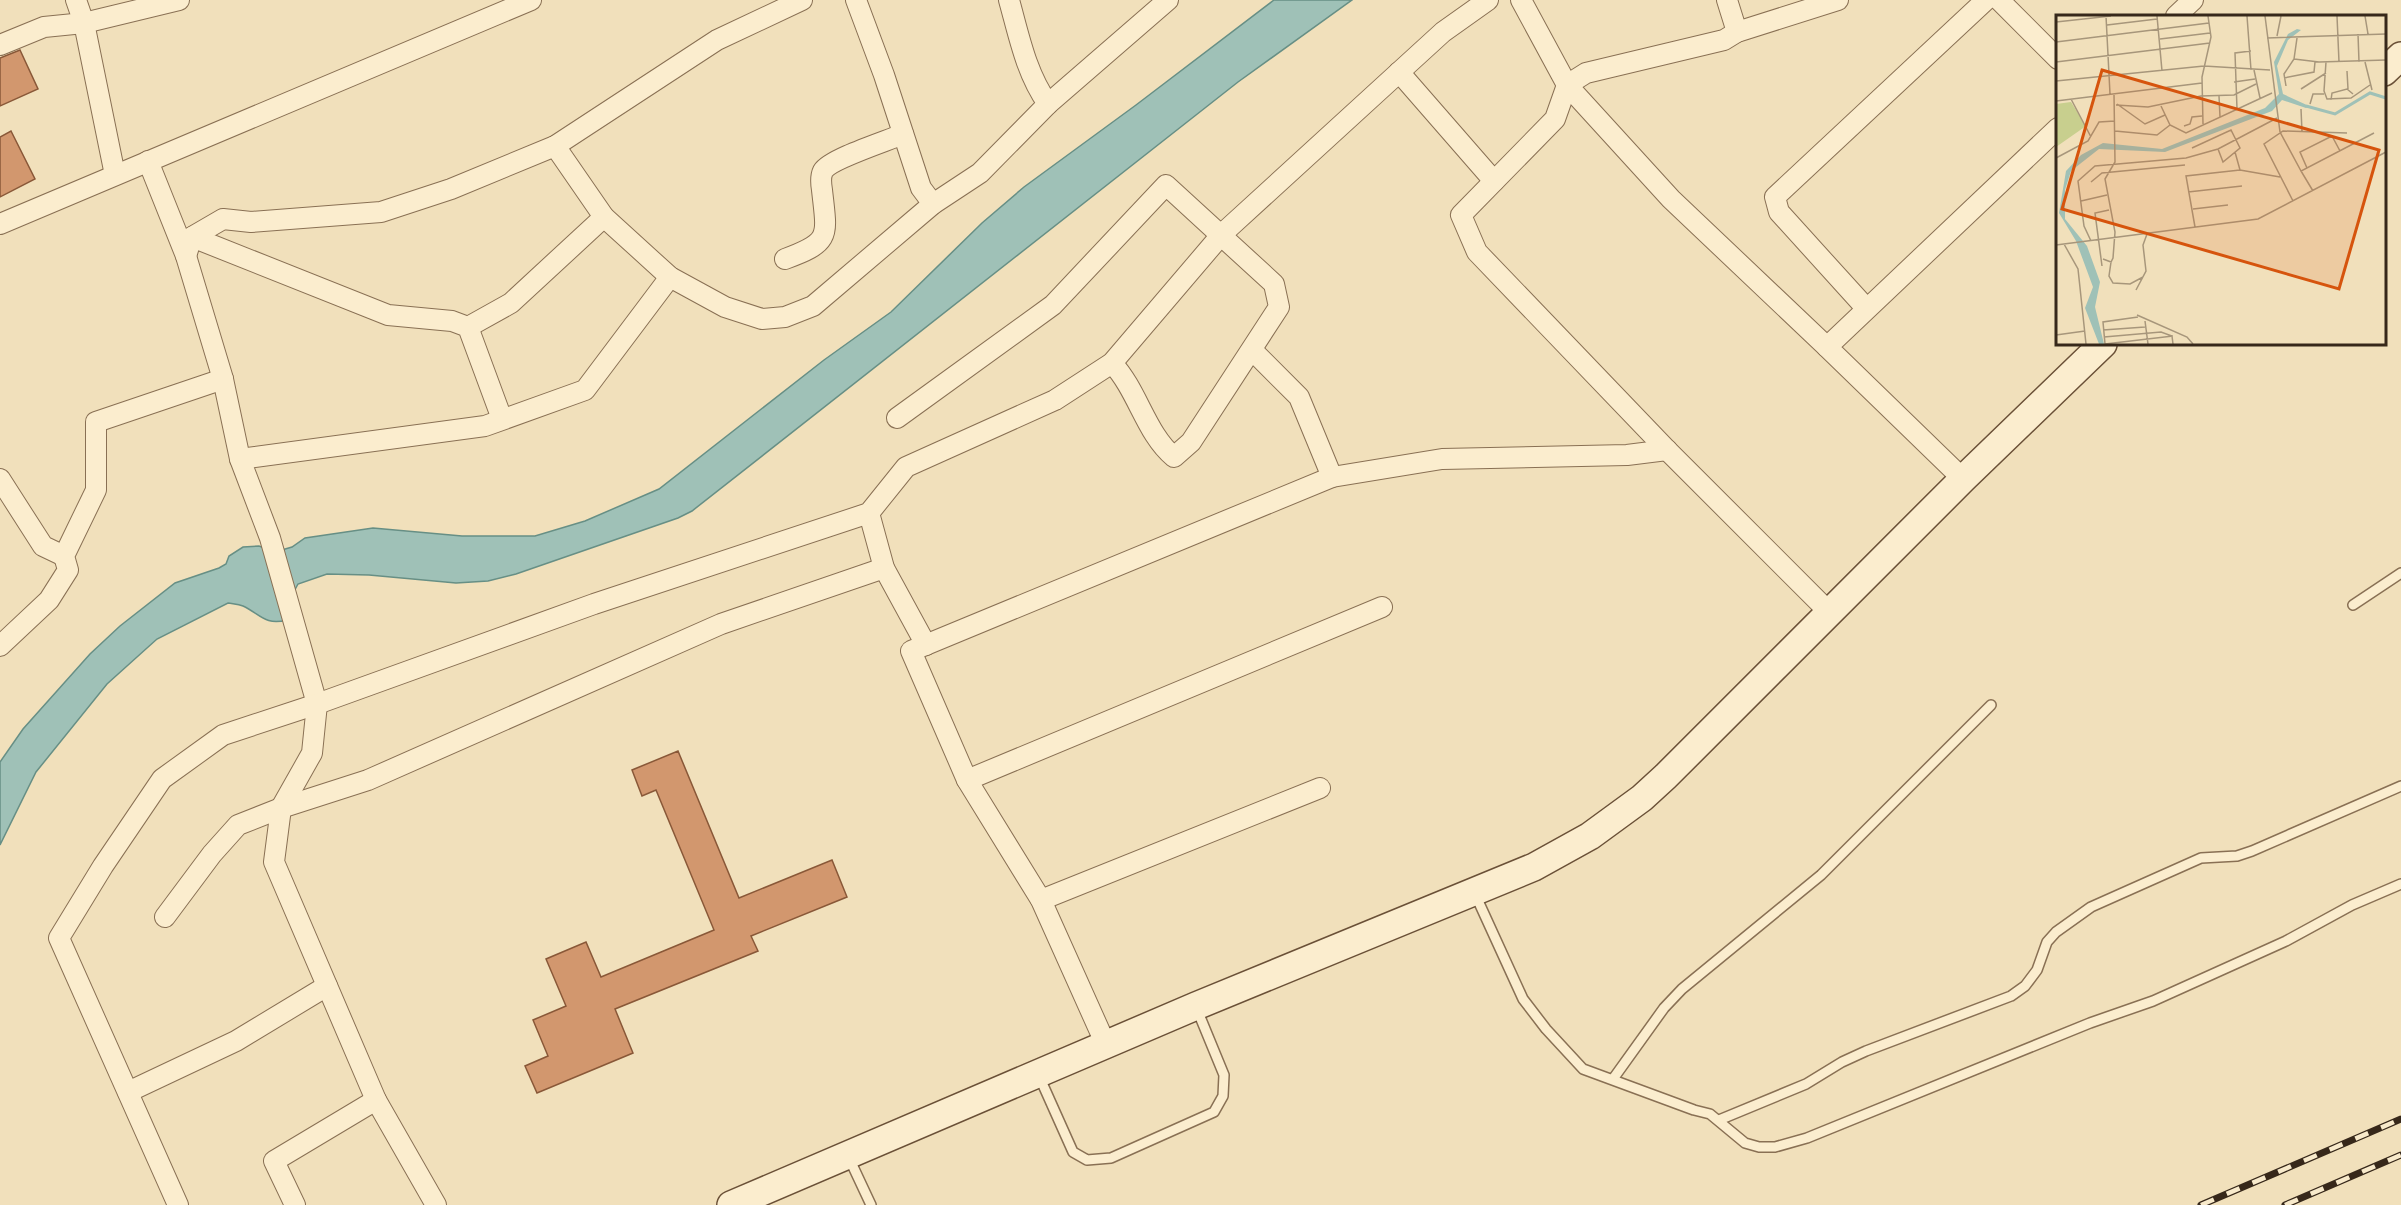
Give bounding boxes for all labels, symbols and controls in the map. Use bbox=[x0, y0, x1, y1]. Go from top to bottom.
inset map bbox=[2056, 15, 2386, 345]

